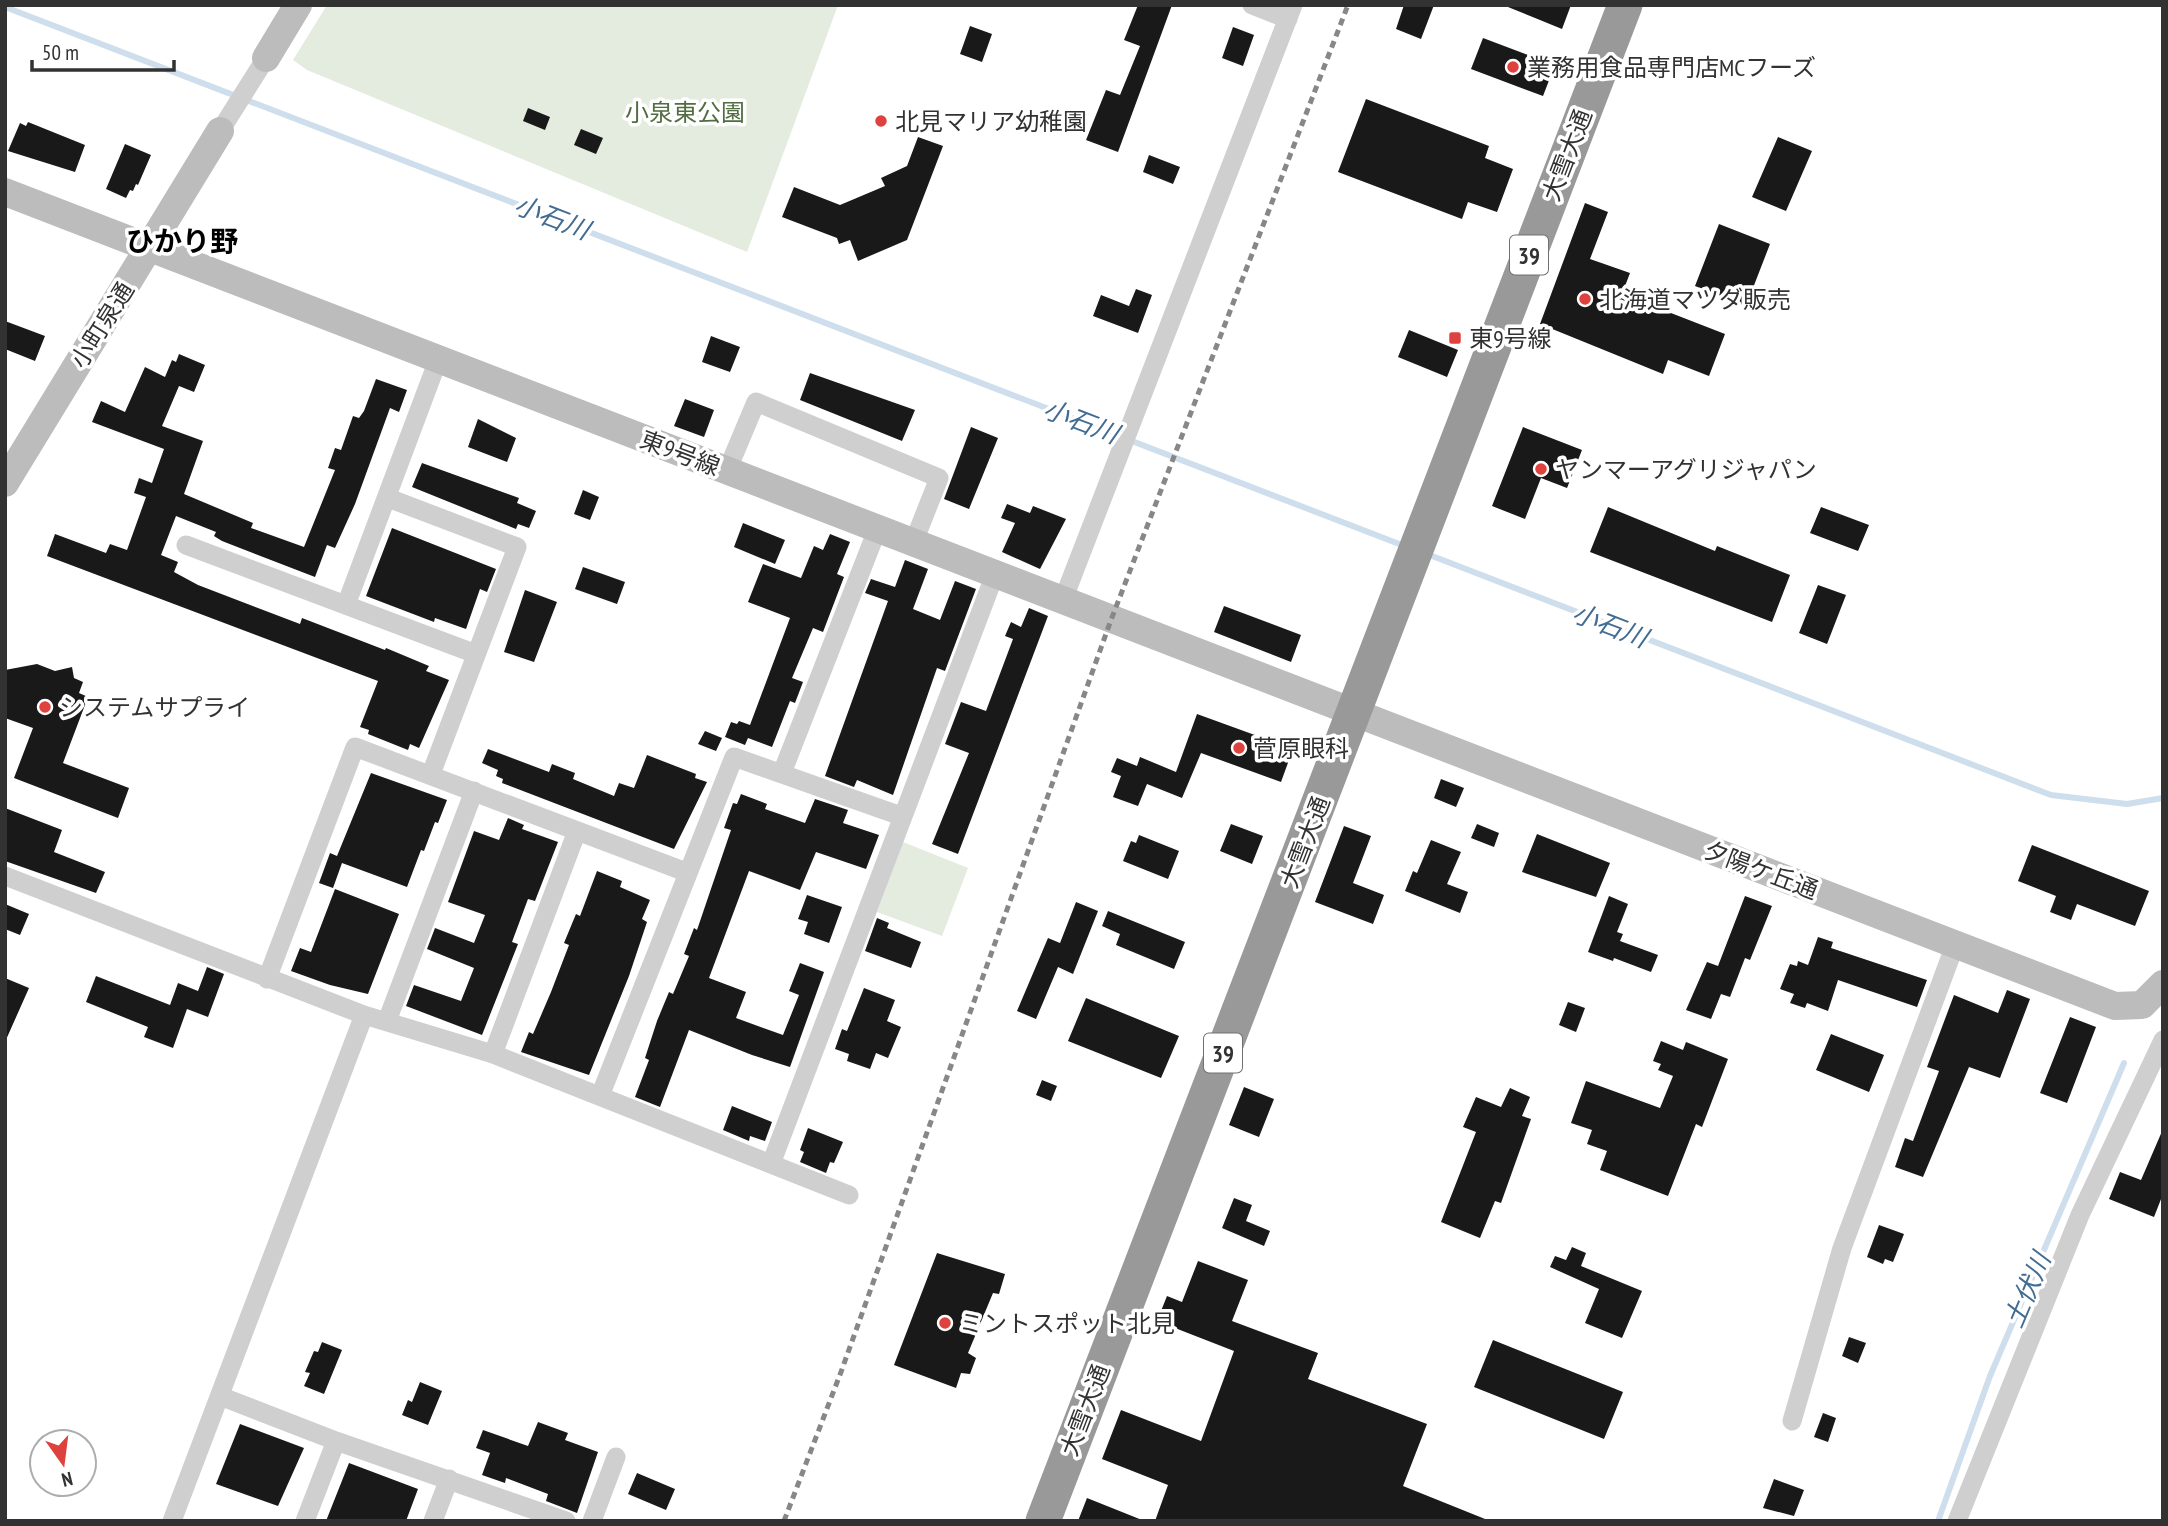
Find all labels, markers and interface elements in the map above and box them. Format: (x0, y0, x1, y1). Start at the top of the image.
scale bar (32, 28, 173, 72)
text: 50 m (42, 39, 79, 66)
place label: 業務用食品専門店MCフーズ (1527, 52, 1816, 83)
marker: 業務用食品専門店MCフーズ (1505, 59, 1521, 75)
park label: 小泉東公園 (625, 97, 745, 128)
street label: 大雪大通 (1535, 105, 1599, 205)
place label: 北見マリア幼稚園 (895, 106, 1087, 137)
marker: 北見マリア幼稚園 (873, 113, 889, 129)
water label: 小石川 (510, 188, 597, 247)
district label: ひかり野 (126, 222, 238, 259)
road number: 39 (1510, 236, 1548, 274)
street label: 小町泉通 (63, 276, 141, 374)
place label: 北海道マツダ販売 (1599, 284, 1791, 315)
marker: 北海道マツダ販売 (1577, 291, 1593, 307)
place label: 東9号線 (1469, 323, 1552, 354)
marker: 東9号線 (1447, 330, 1463, 346)
water label: 小石川 (1039, 392, 1126, 451)
street label: 東9号線 (636, 424, 724, 482)
place label: ヤンマーアグリジャパン (1555, 454, 1817, 485)
marker: ヤンマーアグリジャパン (1533, 461, 1549, 477)
water label: 小石川 (1568, 596, 1655, 655)
place label: システムサプライ (59, 692, 250, 723)
marker: システムサプライ (37, 699, 53, 715)
place label: 菅原眼科 (1253, 733, 1349, 764)
marker: 菅原眼科 (1231, 740, 1247, 756)
street label: 大雪大通 (1273, 792, 1337, 892)
street label: 夕陽ケ丘通 (1699, 834, 1823, 906)
road number: 39 (1204, 1034, 1242, 1072)
water label: 土伏川 (1997, 1245, 2059, 1332)
place label: ミントスポット北見 (959, 1308, 1175, 1339)
marker: ミントスポット北見 (937, 1315, 953, 1331)
street label: 大雪大通 (1053, 1360, 1117, 1460)
north arrow (28, 1428, 98, 1498)
text: N (59, 1467, 75, 1492)

